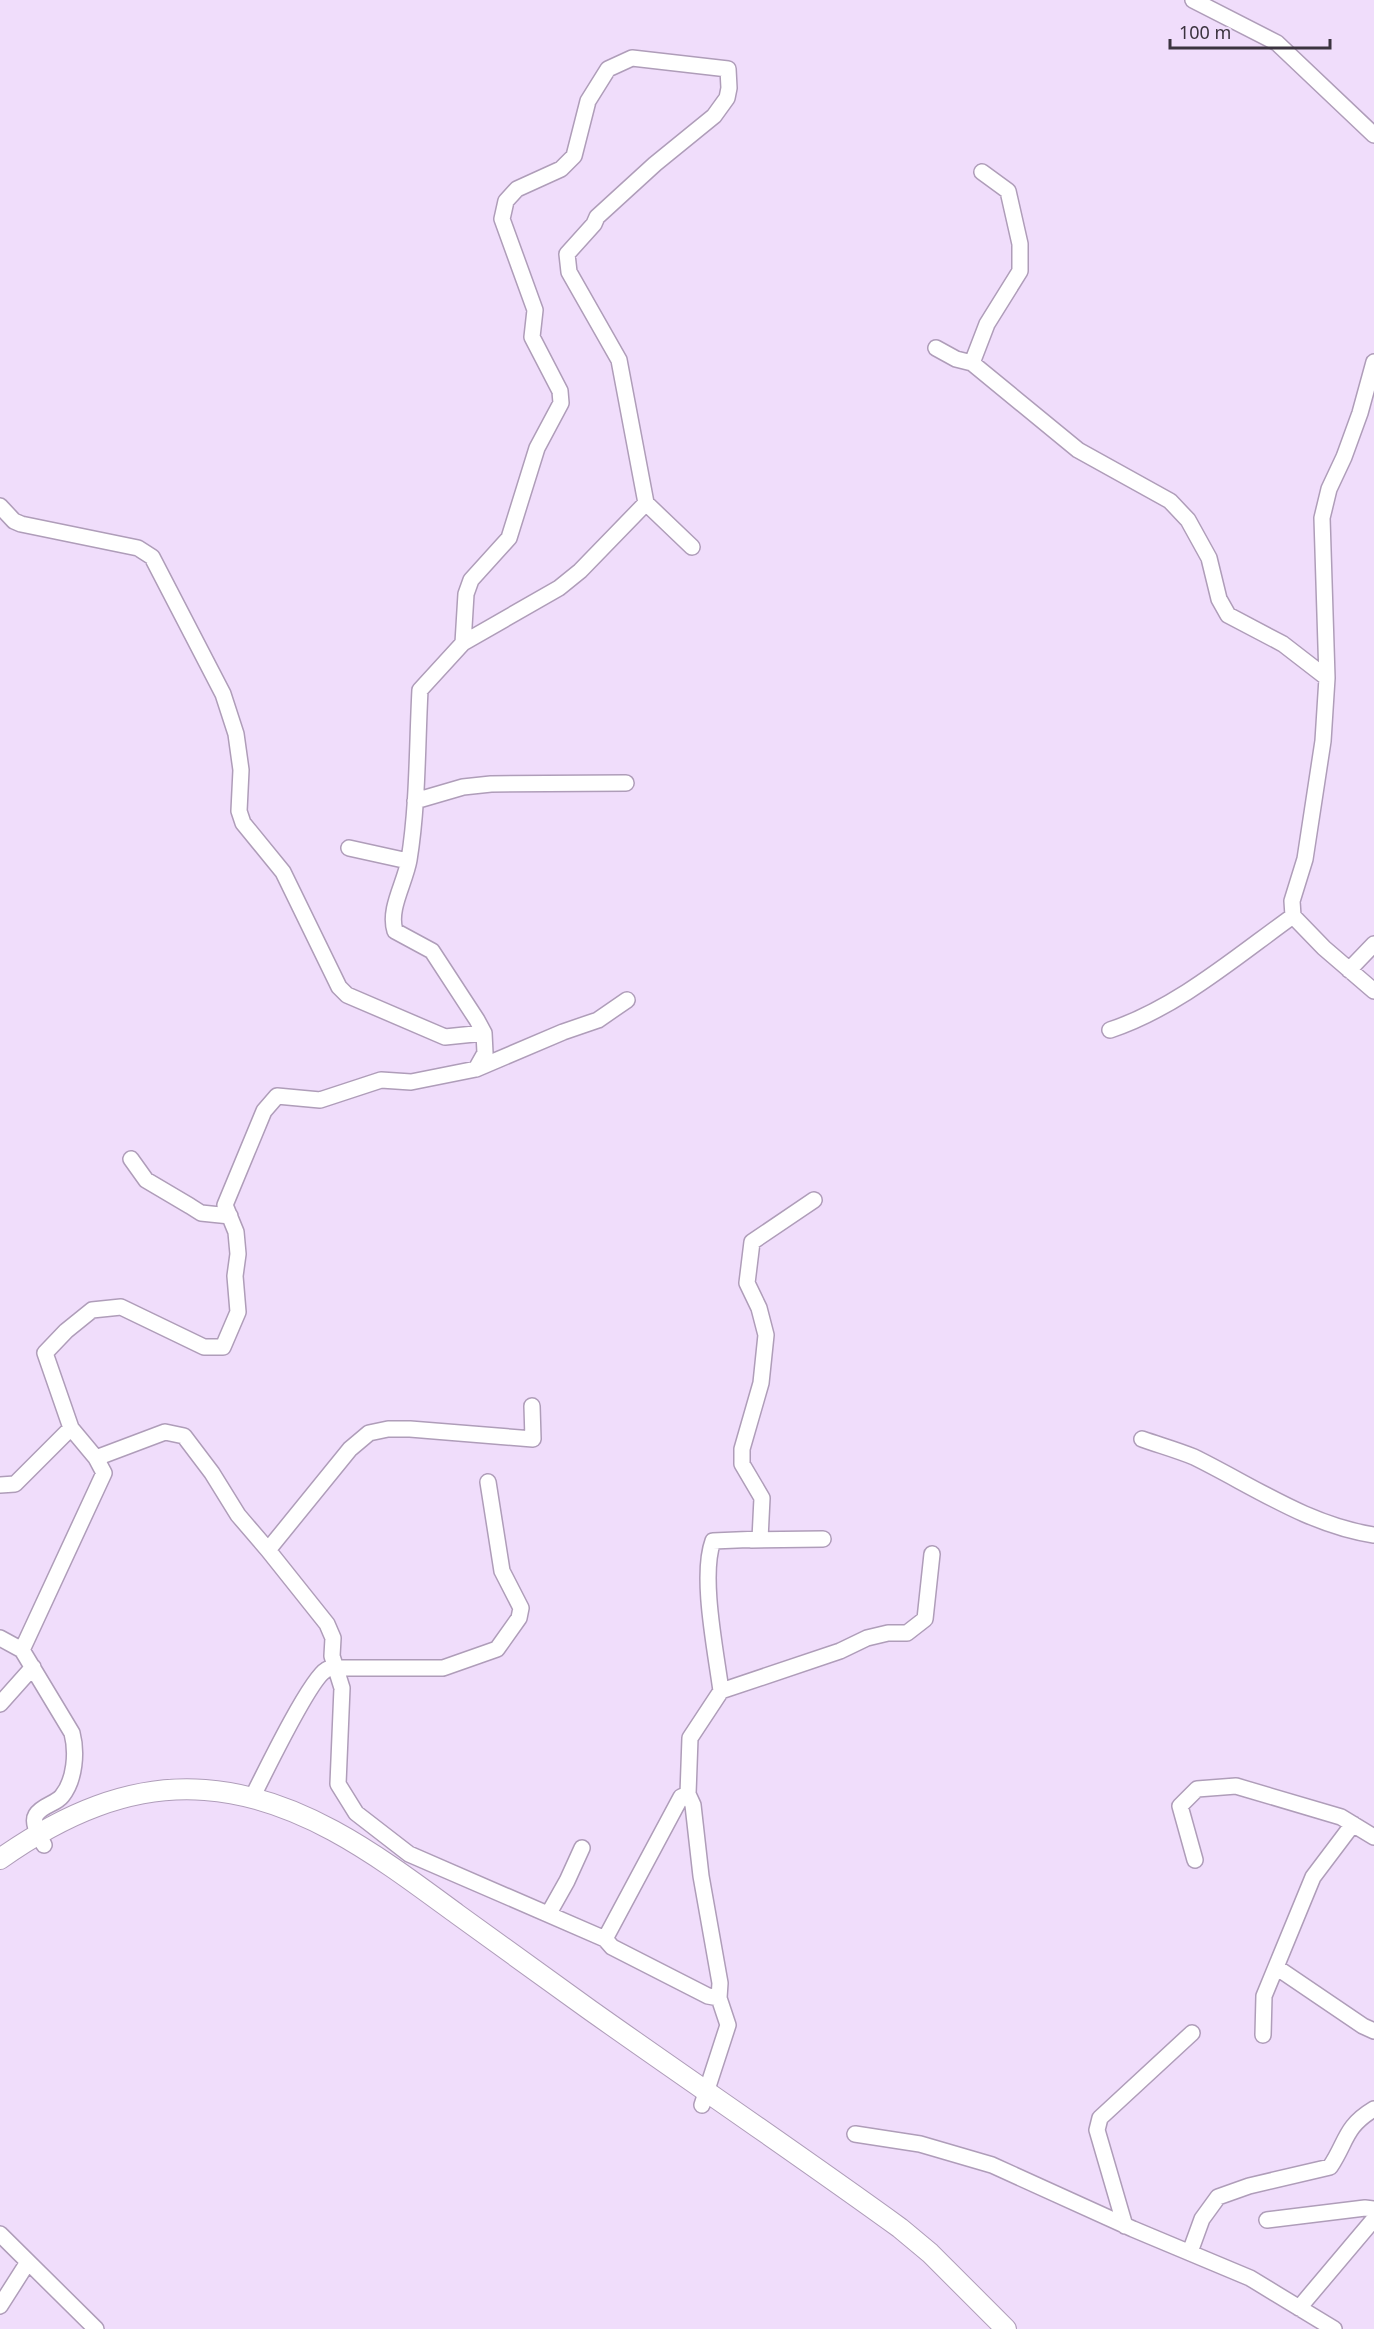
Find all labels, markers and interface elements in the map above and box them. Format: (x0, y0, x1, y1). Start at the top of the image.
scale bar (1170, 12, 1330, 50)
text: 100 m (1179, 20, 1231, 44)

